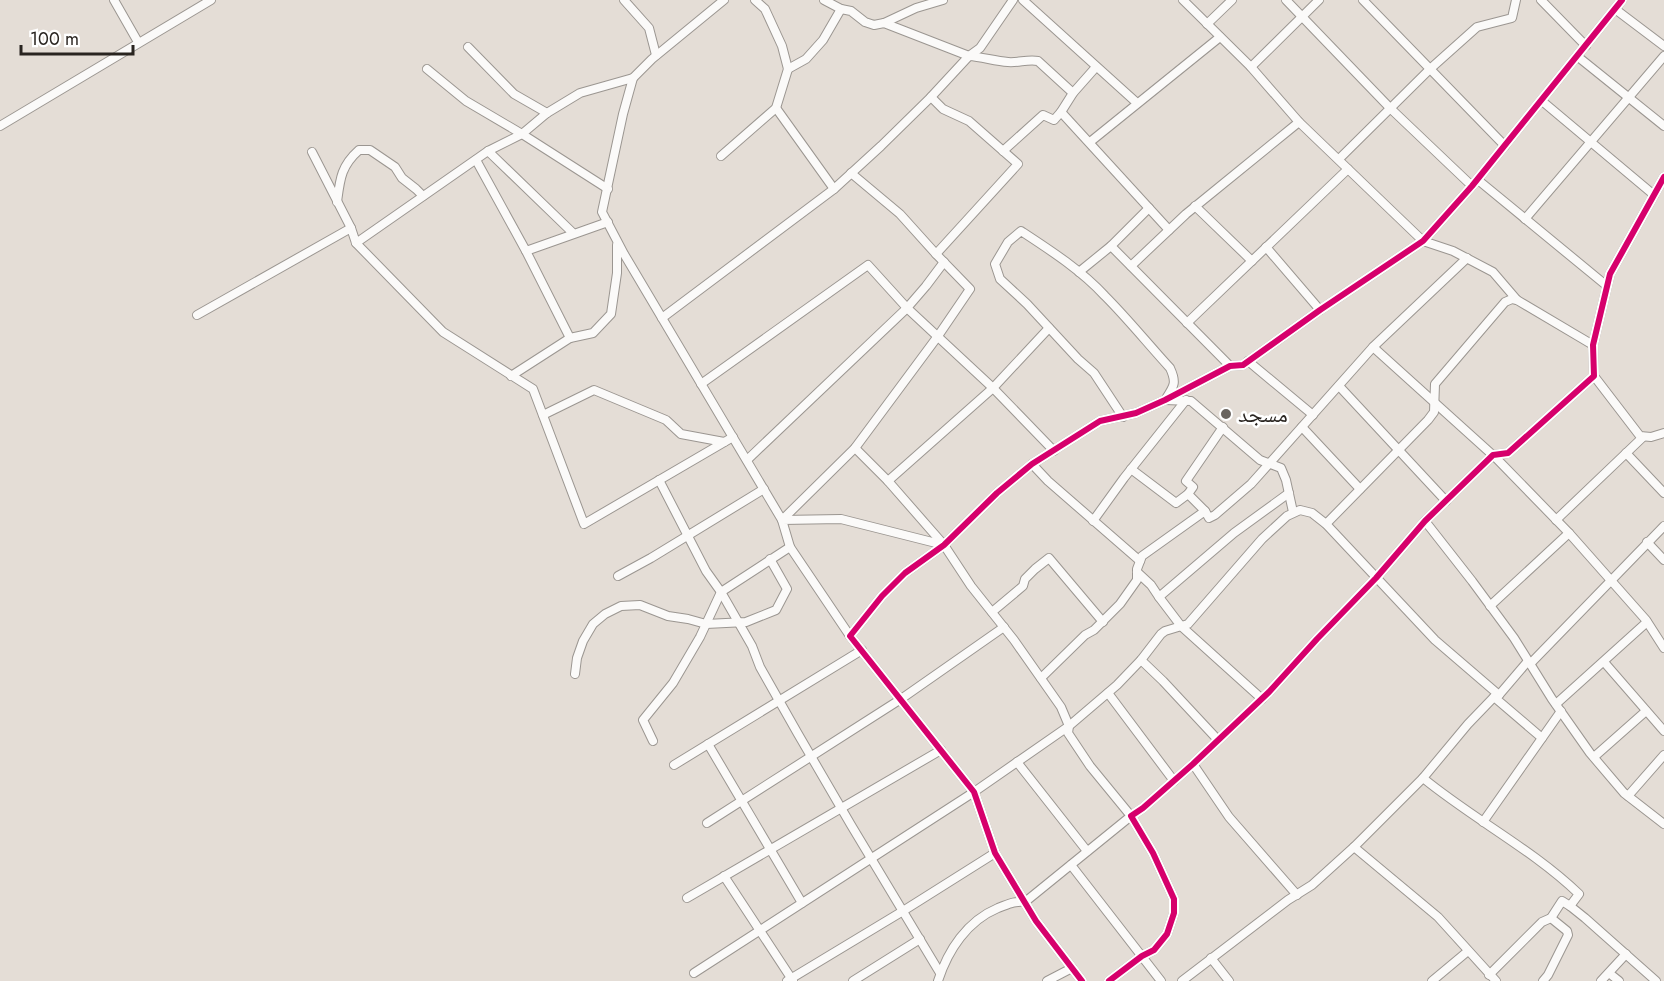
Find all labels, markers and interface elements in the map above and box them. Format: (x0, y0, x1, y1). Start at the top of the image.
scale bar (21, 18, 134, 56)
text: 100 m (30, 26, 79, 52)
place label: مسجد (1238, 398, 1288, 430)
marker: مسجد (1219, 407, 1233, 421)

